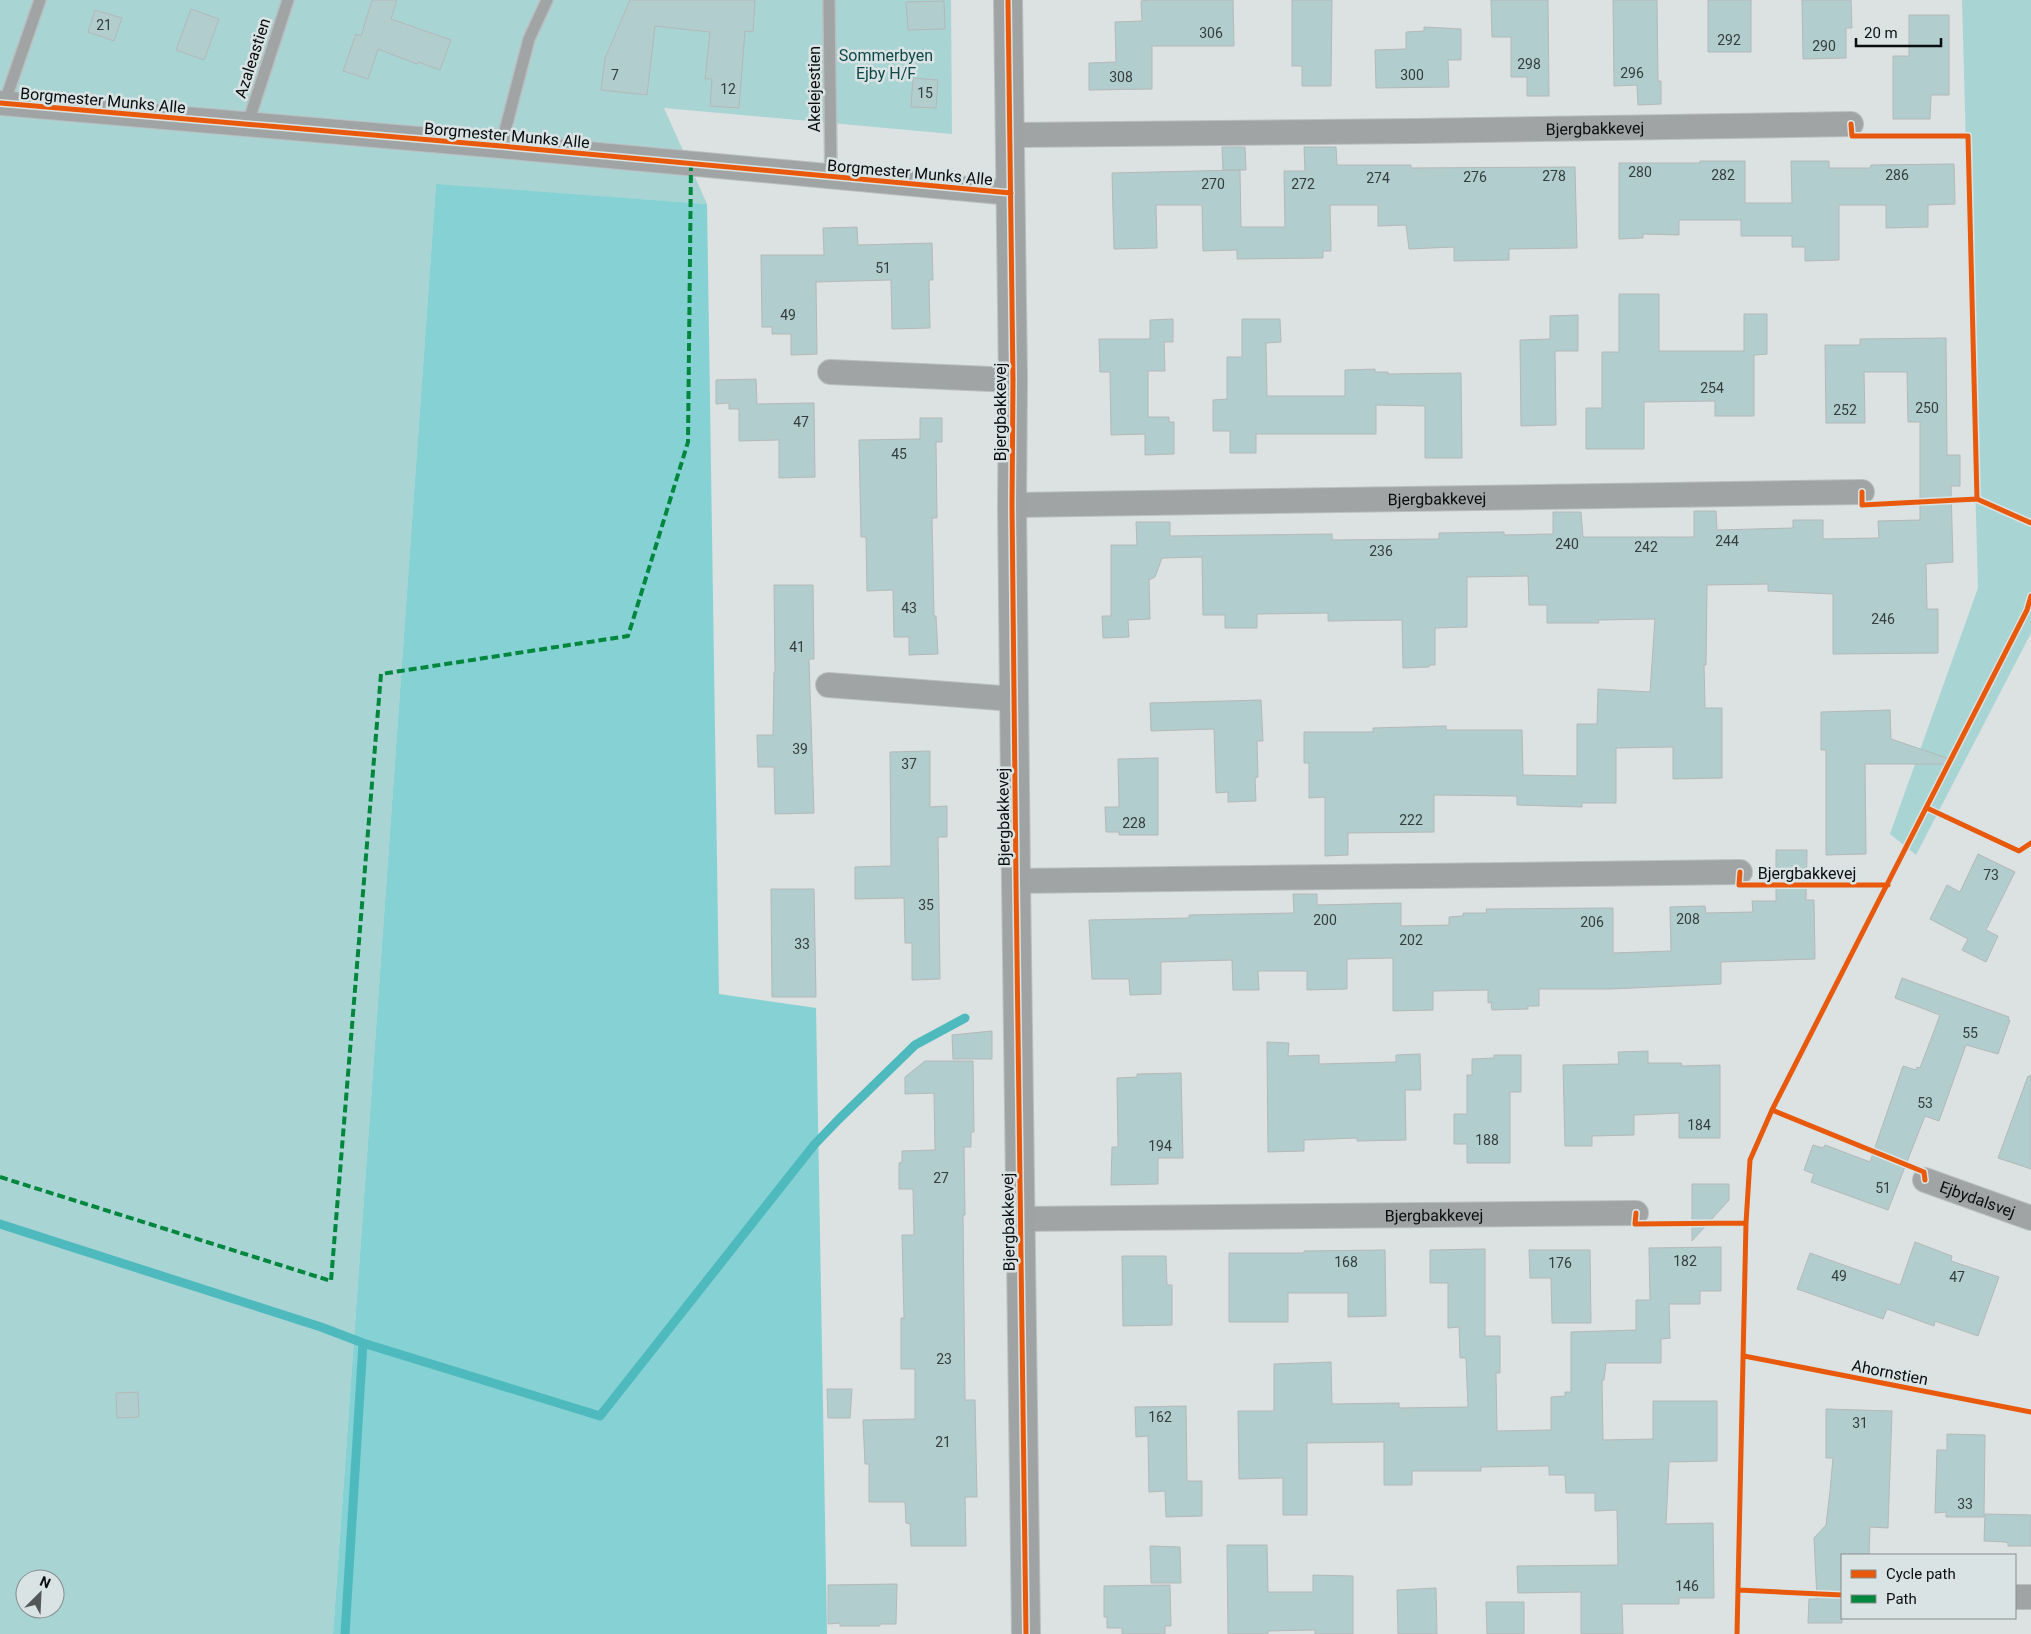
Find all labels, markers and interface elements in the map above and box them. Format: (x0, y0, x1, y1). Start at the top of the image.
scale bar (1856, 15, 1941, 47)
street label: Azaleastien (231, 16, 274, 101)
house number: 21 (96, 17, 112, 33)
text: 20 m (1864, 24, 1898, 42)
house number: 306 (1199, 25, 1223, 41)
house number: 292 (1717, 32, 1741, 48)
house number: 290 (1812, 38, 1836, 54)
street label: Akelejestien (805, 46, 824, 132)
park label: Sommerbyen Ejby H/F (839, 46, 933, 83)
house number: 298 (1517, 56, 1541, 72)
house number: 296 (1620, 65, 1644, 81)
house number: 7 (611, 67, 619, 83)
house number: 300 (1400, 67, 1424, 83)
house number: 308 (1109, 69, 1133, 85)
house number: 12 (720, 81, 736, 97)
street label: Borgmester Munks Alle (19, 84, 186, 117)
house number: 15 (917, 85, 933, 101)
street label: Bjergbakkevej (1545, 118, 1644, 139)
street label: Borgmester Munks Alle (423, 119, 590, 152)
street label: Borgmester Munks Alle (826, 156, 993, 189)
house number: 280 (1628, 164, 1652, 180)
house number: 282 (1711, 167, 1735, 183)
house number: 286 (1885, 167, 1909, 183)
house number: 278 (1542, 168, 1566, 184)
house number: 276 (1463, 169, 1487, 185)
house number: 274 (1366, 170, 1390, 186)
house number: 270 (1201, 176, 1225, 192)
house number: 272 (1291, 176, 1315, 192)
house number: 51 (875, 260, 891, 276)
house number: 49 (780, 307, 796, 323)
street label: Bjergbakkevej (991, 363, 1010, 461)
house number: 254 (1700, 380, 1724, 396)
house number: 250 (1915, 400, 1939, 416)
house number: 252 (1833, 402, 1857, 418)
house number: 47 (793, 414, 809, 430)
house number: 45 (891, 446, 907, 462)
street label: Bjergbakkevej (1387, 489, 1486, 509)
house number: 244 (1715, 533, 1739, 549)
house number: 240 (1555, 536, 1579, 552)
house number: 242 (1634, 539, 1658, 555)
house number: 236 (1369, 543, 1393, 559)
house number: 43 (901, 600, 917, 616)
house number: 246 (1871, 611, 1895, 627)
house number: 41 (789, 639, 805, 655)
house number: 39 (792, 741, 808, 757)
house number: 37 (901, 756, 917, 772)
street label: Bjergbakkevej (993, 768, 1014, 866)
house number: 222 (1399, 812, 1423, 828)
house number: 228 (1122, 815, 1146, 831)
street label: Bjergbakkevej (1758, 864, 1856, 883)
house number: 73 (1983, 867, 1999, 883)
house number: 35 (918, 897, 934, 913)
house number: 208 (1676, 911, 1700, 927)
house number: 200 (1313, 912, 1337, 928)
house number: 206 (1580, 914, 1604, 930)
house number: 202 (1399, 932, 1423, 948)
house number: 33 (794, 936, 810, 952)
house number: 55 (1962, 1025, 1978, 1041)
house number: 53 (1917, 1095, 1933, 1111)
house number: 184 (1687, 1117, 1711, 1133)
house number: 188 (1475, 1132, 1499, 1148)
house number: 194 (1148, 1138, 1172, 1154)
house number: 27 (933, 1170, 949, 1186)
street label: Bjergbakkevej (998, 1173, 1019, 1271)
street label: Ejbydalsvej (1937, 1177, 2018, 1222)
house number: 51 (1875, 1180, 1891, 1196)
street label: Bjergbakkevej (1385, 1205, 1483, 1225)
house number: 182 (1673, 1253, 1697, 1269)
house number: 168 (1334, 1254, 1358, 1270)
house number: 176 (1548, 1255, 1572, 1271)
house number: 49 (1831, 1268, 1847, 1284)
house number: 47 (1949, 1269, 1965, 1285)
house number: 23 (936, 1351, 952, 1367)
street label: Ahornstien (1850, 1356, 1930, 1389)
house number: 162 (1148, 1409, 1172, 1425)
house number: 31 (1852, 1415, 1868, 1431)
house number: 21 (935, 1434, 951, 1450)
house number: 33 (1957, 1496, 1973, 1512)
legend (1841, 1554, 2016, 1619)
text: Cycle path (1886, 1565, 1956, 1583)
north arrow (15, 1569, 65, 1619)
text: N (38, 1573, 53, 1591)
house number: 146 (1675, 1578, 1699, 1594)
text: Path (1886, 1590, 1917, 1608)

